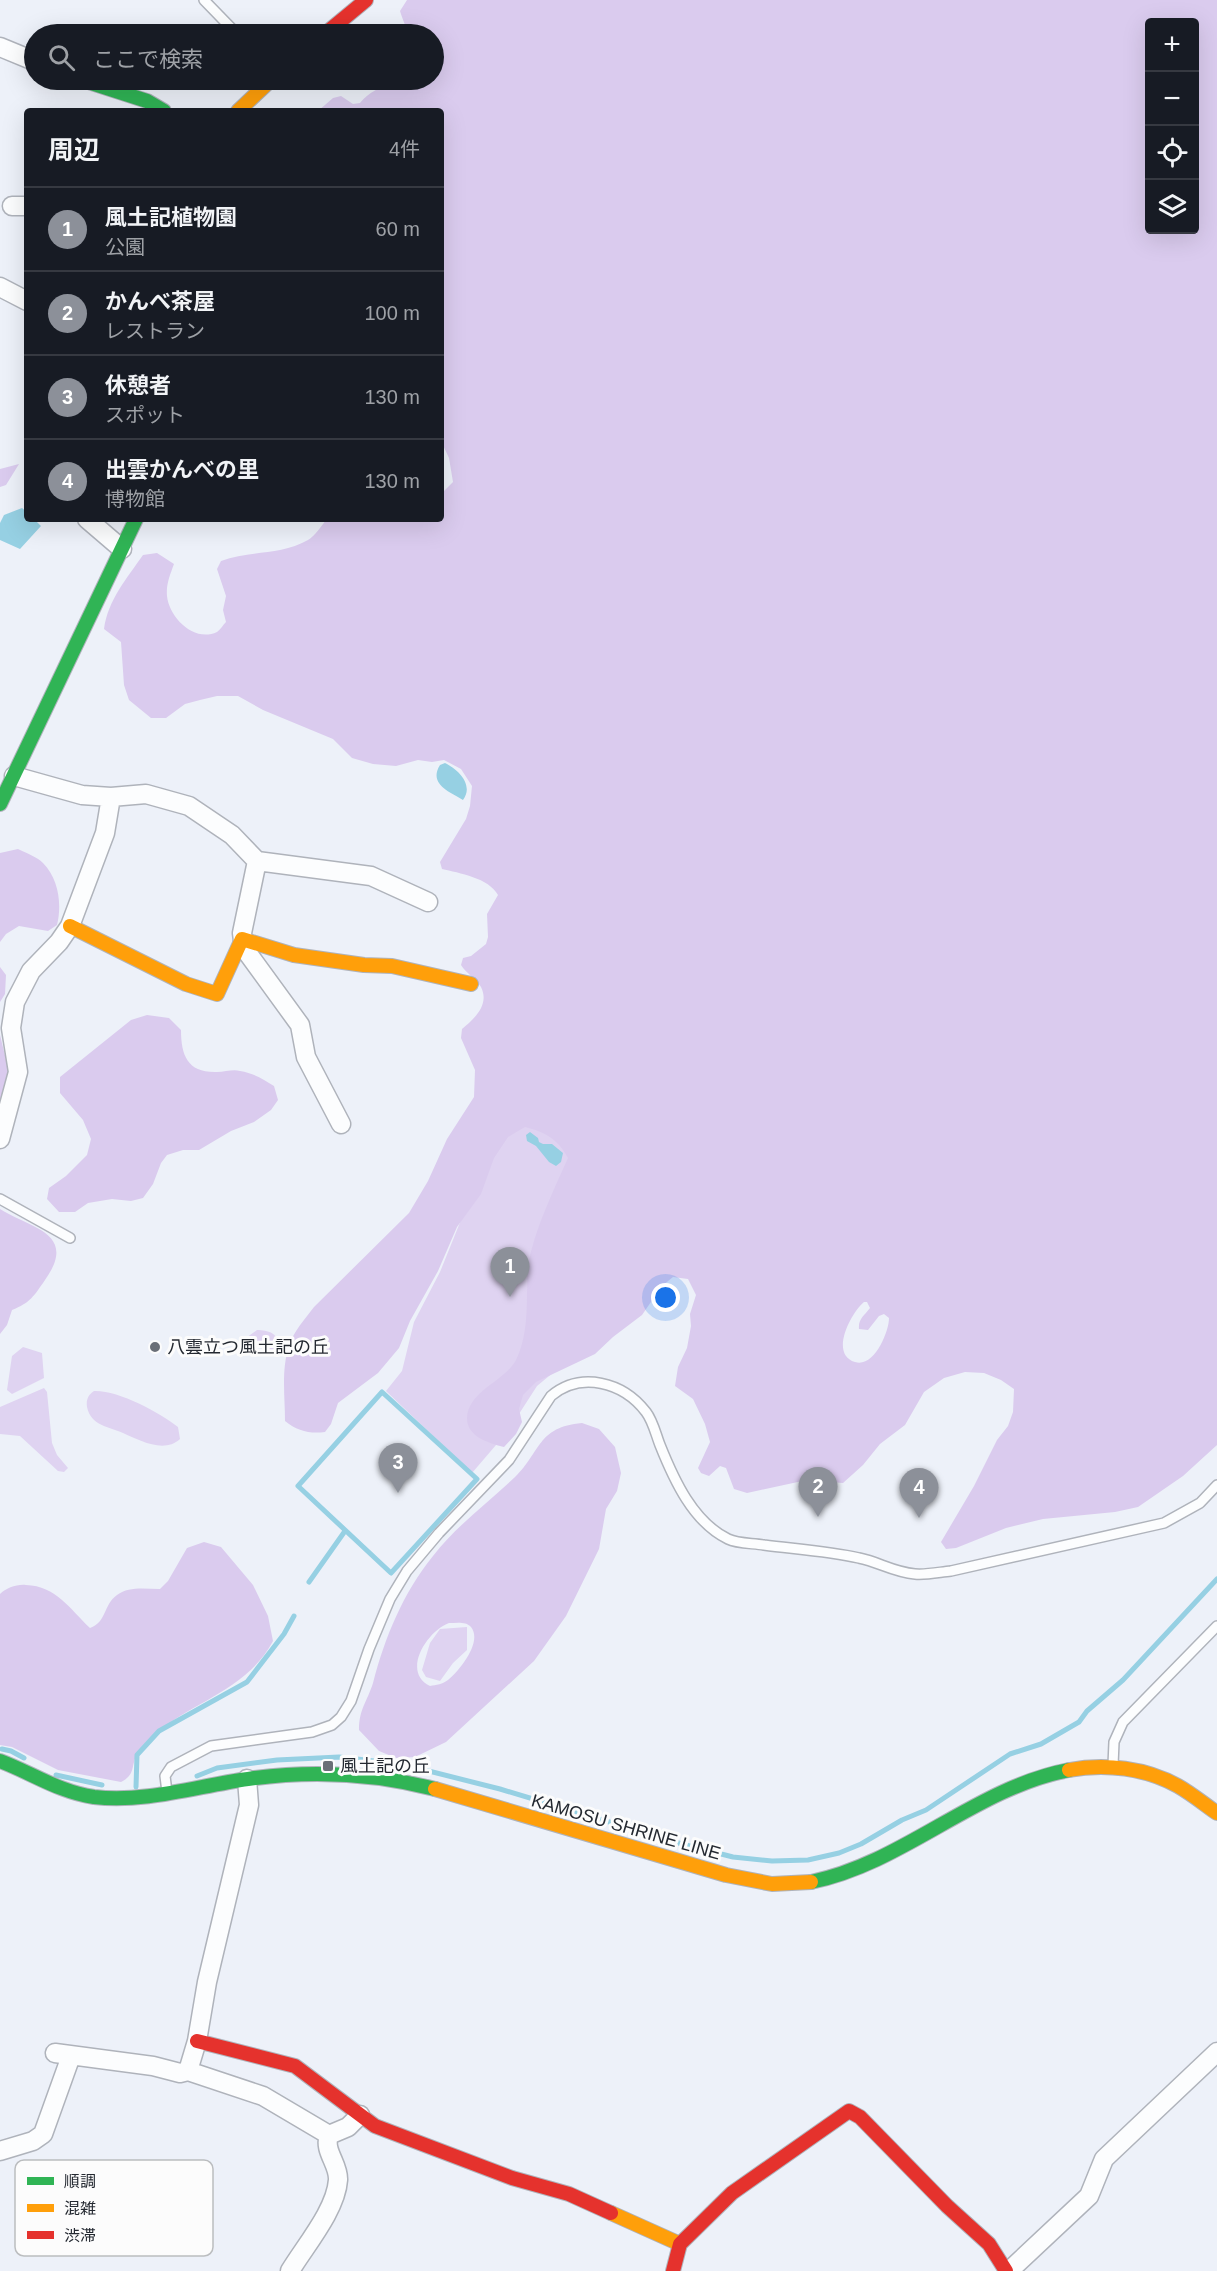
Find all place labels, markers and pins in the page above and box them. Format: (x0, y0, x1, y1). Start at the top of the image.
pin: 1 (490, 1248, 530, 1297)
place label: 八雲立つ風土記の丘 (167, 1337, 329, 1357)
marker: 八雲立つ風土記の丘 (148, 1340, 162, 1354)
pin: 3 (378, 1444, 418, 1493)
pin: 2 (798, 1468, 838, 1517)
pin: 4 (900, 1468, 938, 1518)
place label: 風土記の丘 (340, 1756, 430, 1776)
marker: 風土記の丘 (321, 1759, 335, 1773)

